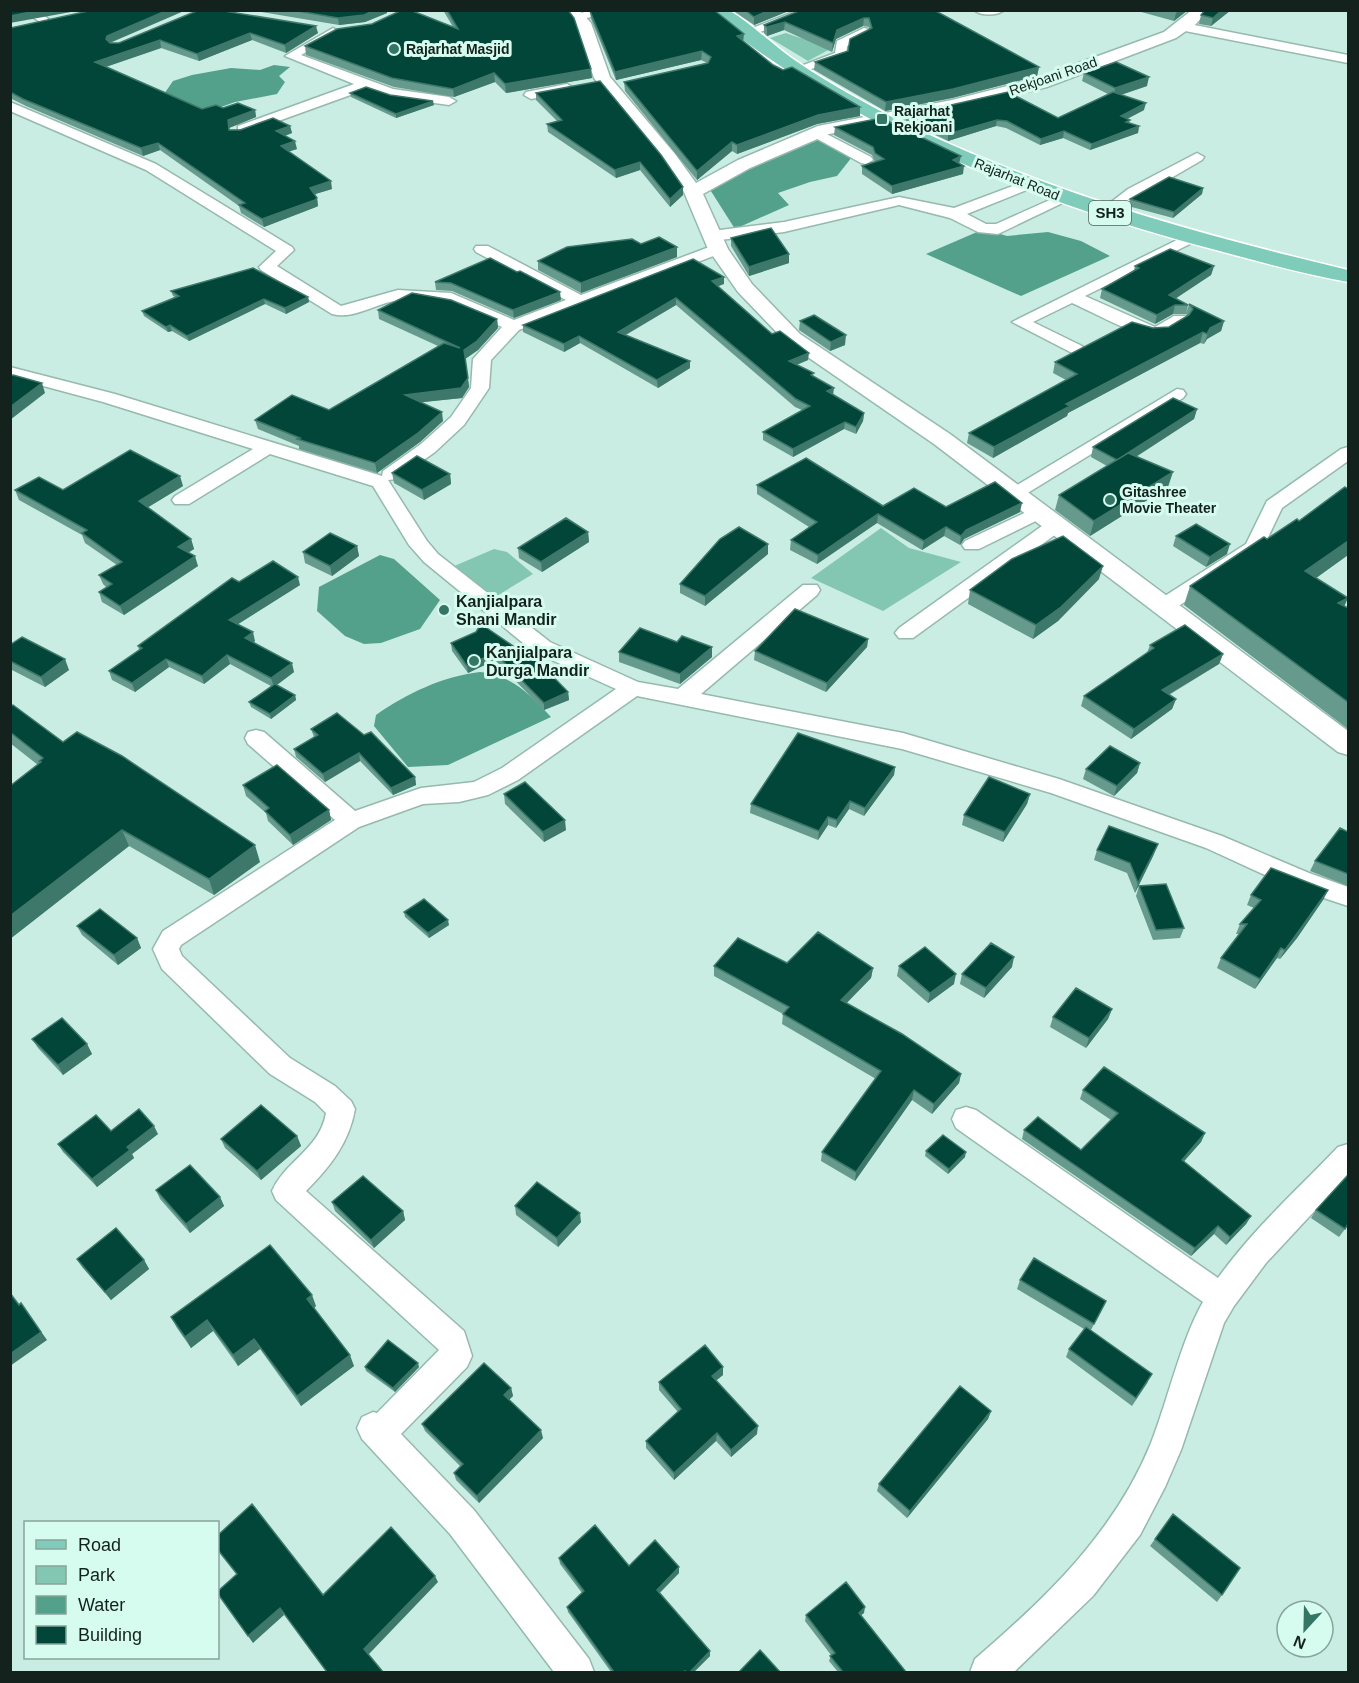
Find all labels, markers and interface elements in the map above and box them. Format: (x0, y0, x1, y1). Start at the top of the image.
place label: Rajarhat Masjid (406, 41, 509, 57)
marker: Rajarhat Masjid (387, 42, 401, 56)
street label: Rekjoani Road (1007, 53, 1099, 99)
place label: Rajarhat Rekjoani (894, 103, 952, 135)
marker: Rajarhat Rekjoani (875, 112, 889, 126)
street label: Rajarhat Road (972, 155, 1062, 203)
road number: SH3 (1089, 201, 1131, 225)
place label: Gitashree Movie Theater (1122, 484, 1217, 516)
marker: Gitashree Movie Theater (1103, 493, 1117, 507)
place label: Kanjialpara Shani Mandir (456, 593, 556, 628)
marker: Kanjialpara Shani Mandir (437, 603, 451, 617)
place label: Kanjialpara Durga Mandir (486, 644, 589, 679)
marker: Kanjialpara Durga Mandir (467, 654, 481, 668)
legend (24, 1521, 219, 1659)
text: Road (78, 1535, 121, 1555)
text: Park (78, 1565, 116, 1585)
text: Water (78, 1595, 125, 1615)
north arrow (1275, 1599, 1335, 1659)
text: Building (78, 1625, 142, 1645)
text: N (1291, 1632, 1308, 1652)

